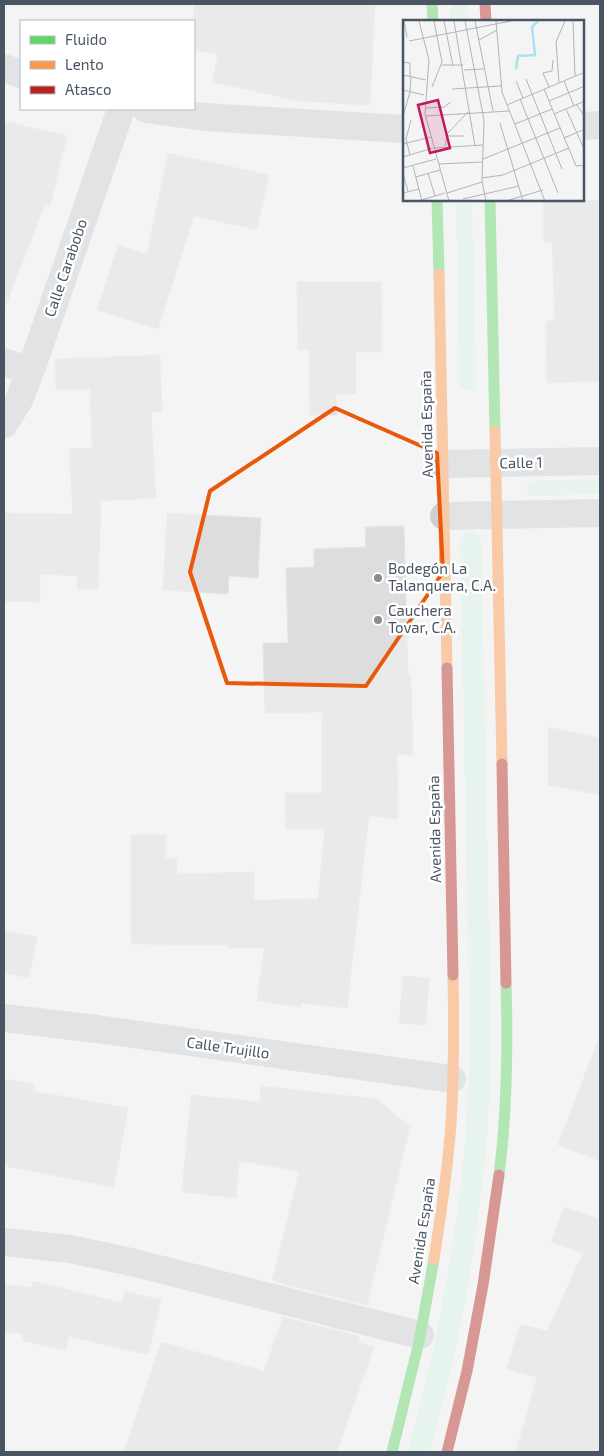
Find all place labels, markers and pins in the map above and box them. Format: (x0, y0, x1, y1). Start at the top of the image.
place label: Bodegón La Talanquera, C.A. (388, 559, 496, 594)
marker: Bodegón La Talanquera, C.A. (372, 572, 384, 584)
place label: Cauchera Tovar, C.A. (388, 601, 456, 636)
marker: Cauchera Tovar, C.A. (372, 614, 384, 626)

